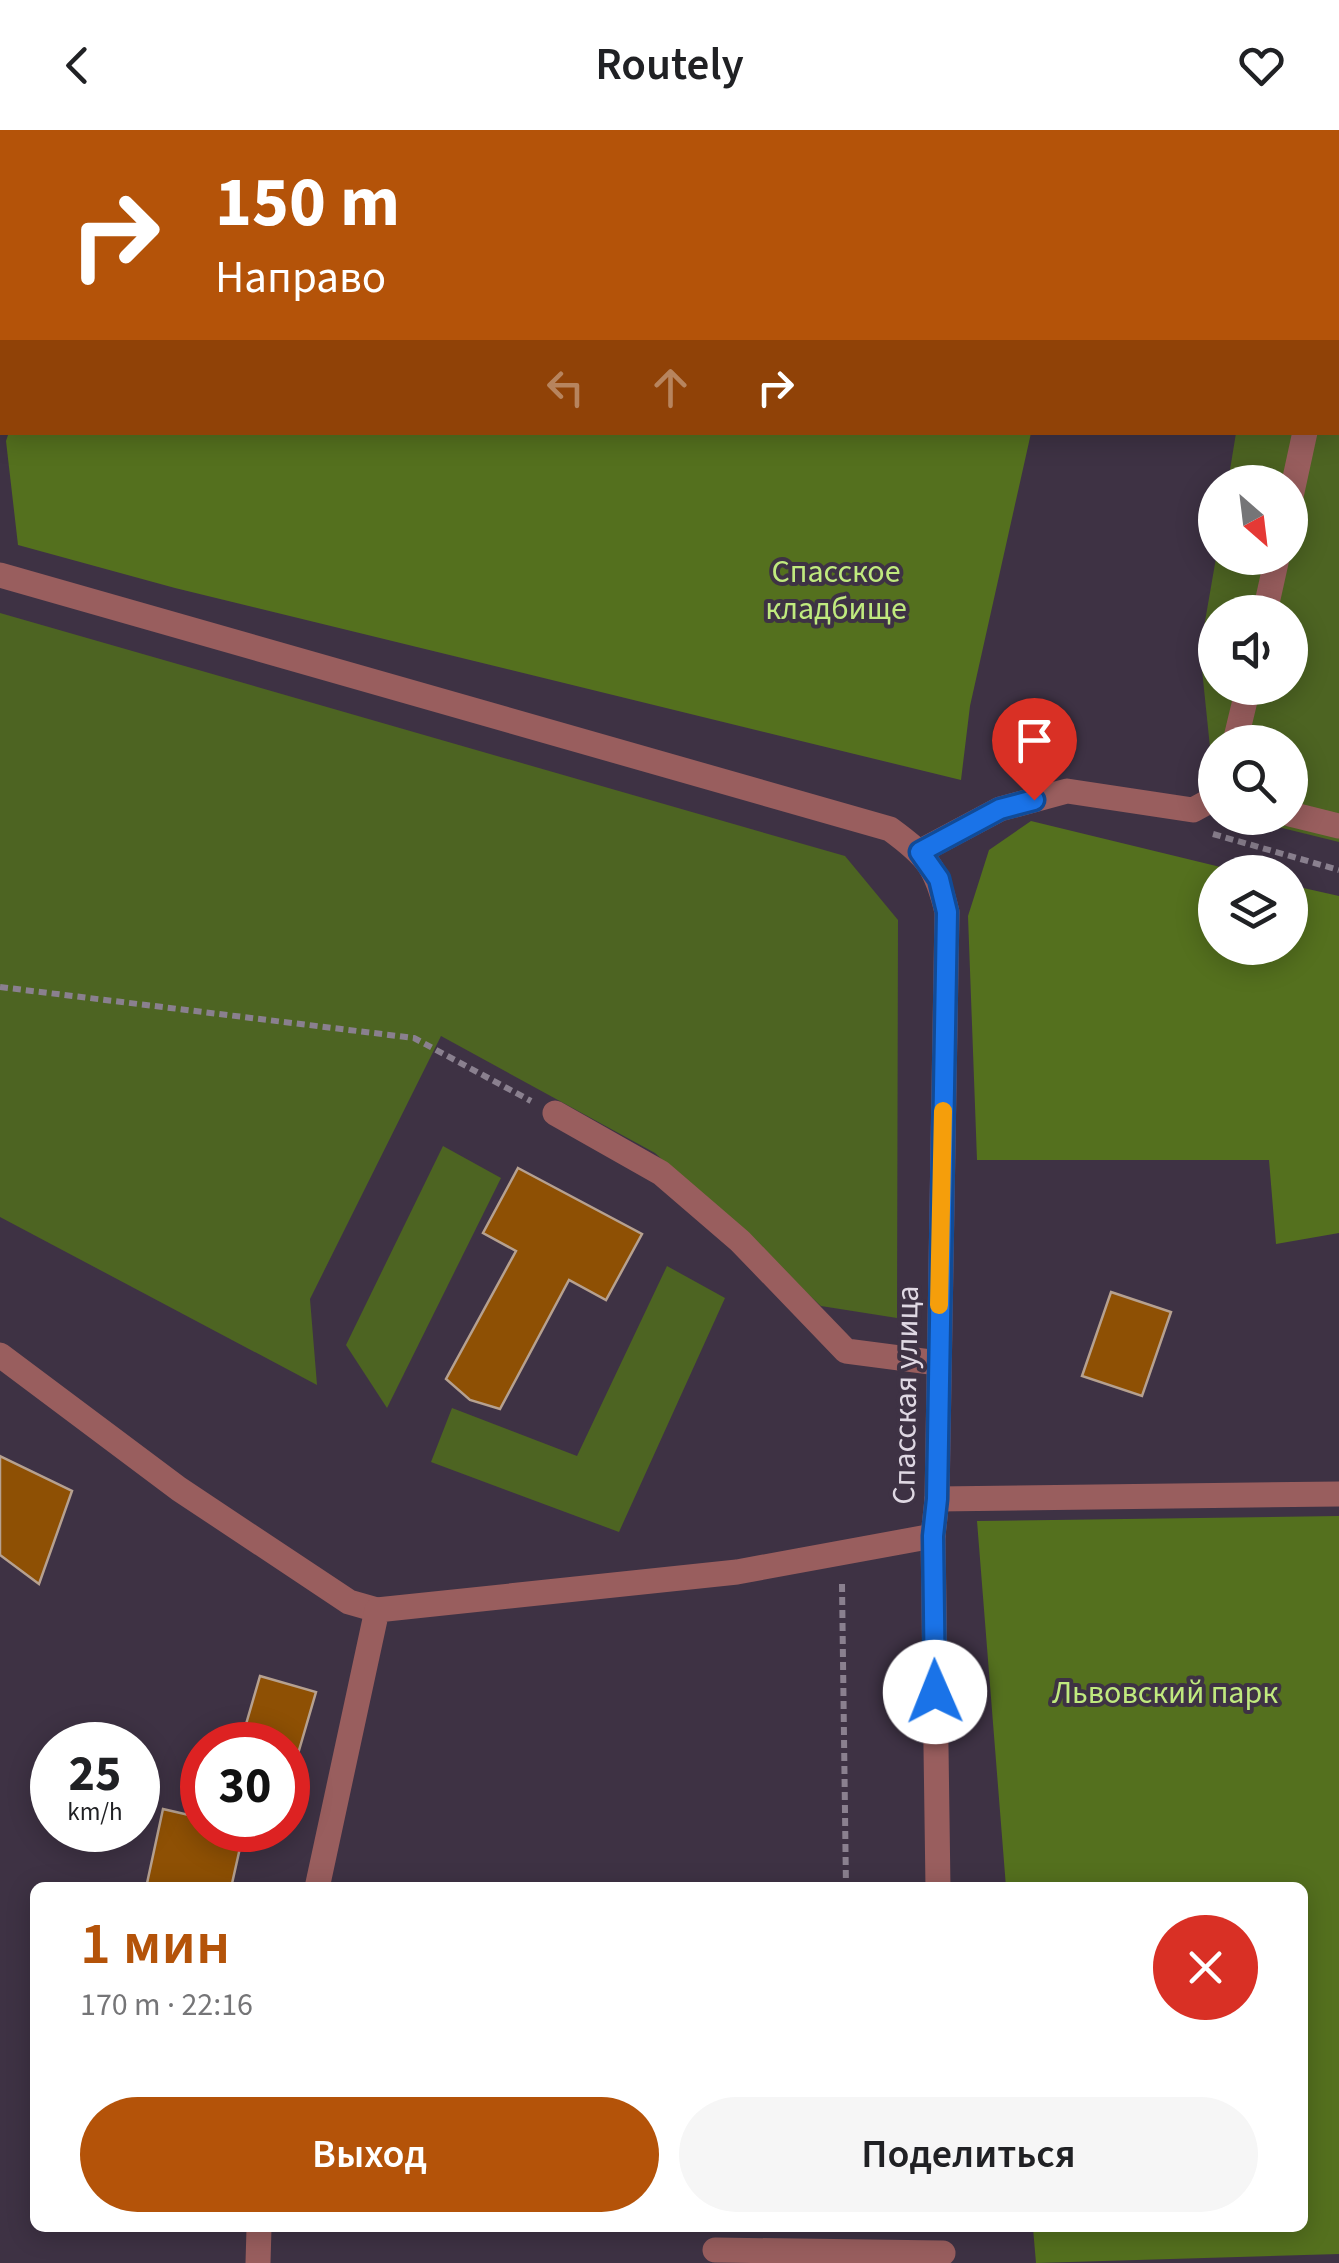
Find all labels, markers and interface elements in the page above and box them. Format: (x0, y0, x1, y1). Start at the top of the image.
text: Routely (595, 33, 744, 97)
icon: back (50, 38, 105, 93)
icon: heart (1234, 38, 1289, 93)
text: 150 m (215, 153, 400, 253)
icon: right (50, 170, 180, 300)
text: Направо (215, 246, 386, 310)
icon: left (538, 360, 593, 415)
icon: ahead (643, 360, 698, 415)
icon: right (748, 360, 803, 415)
north arrow (1198, 465, 1308, 575)
map controls (1198, 465, 1308, 965)
park label: Спасское кладбище (765, 549, 907, 632)
button: sound (1198, 595, 1308, 705)
pin (992, 698, 1077, 801)
icon: arrive (1007, 713, 1062, 768)
button: search (1198, 725, 1308, 835)
button: layers (1198, 855, 1308, 965)
street label: Спасская улица (881, 1285, 931, 1505)
position arrow (883, 1640, 987, 1744)
park label: Львовский парк (1052, 1670, 1278, 1716)
speed limit sign: 30 (180, 1722, 310, 1852)
text: 25 (69, 1739, 121, 1810)
text: km/h (67, 1794, 123, 1830)
text: 1 мин (80, 1902, 230, 1987)
button: close (1153, 1915, 1258, 2020)
text: 170 m · 22:16 (80, 1982, 253, 2028)
button: Выход (80, 2097, 659, 2212)
button: Поделиться (679, 2097, 1258, 2212)

